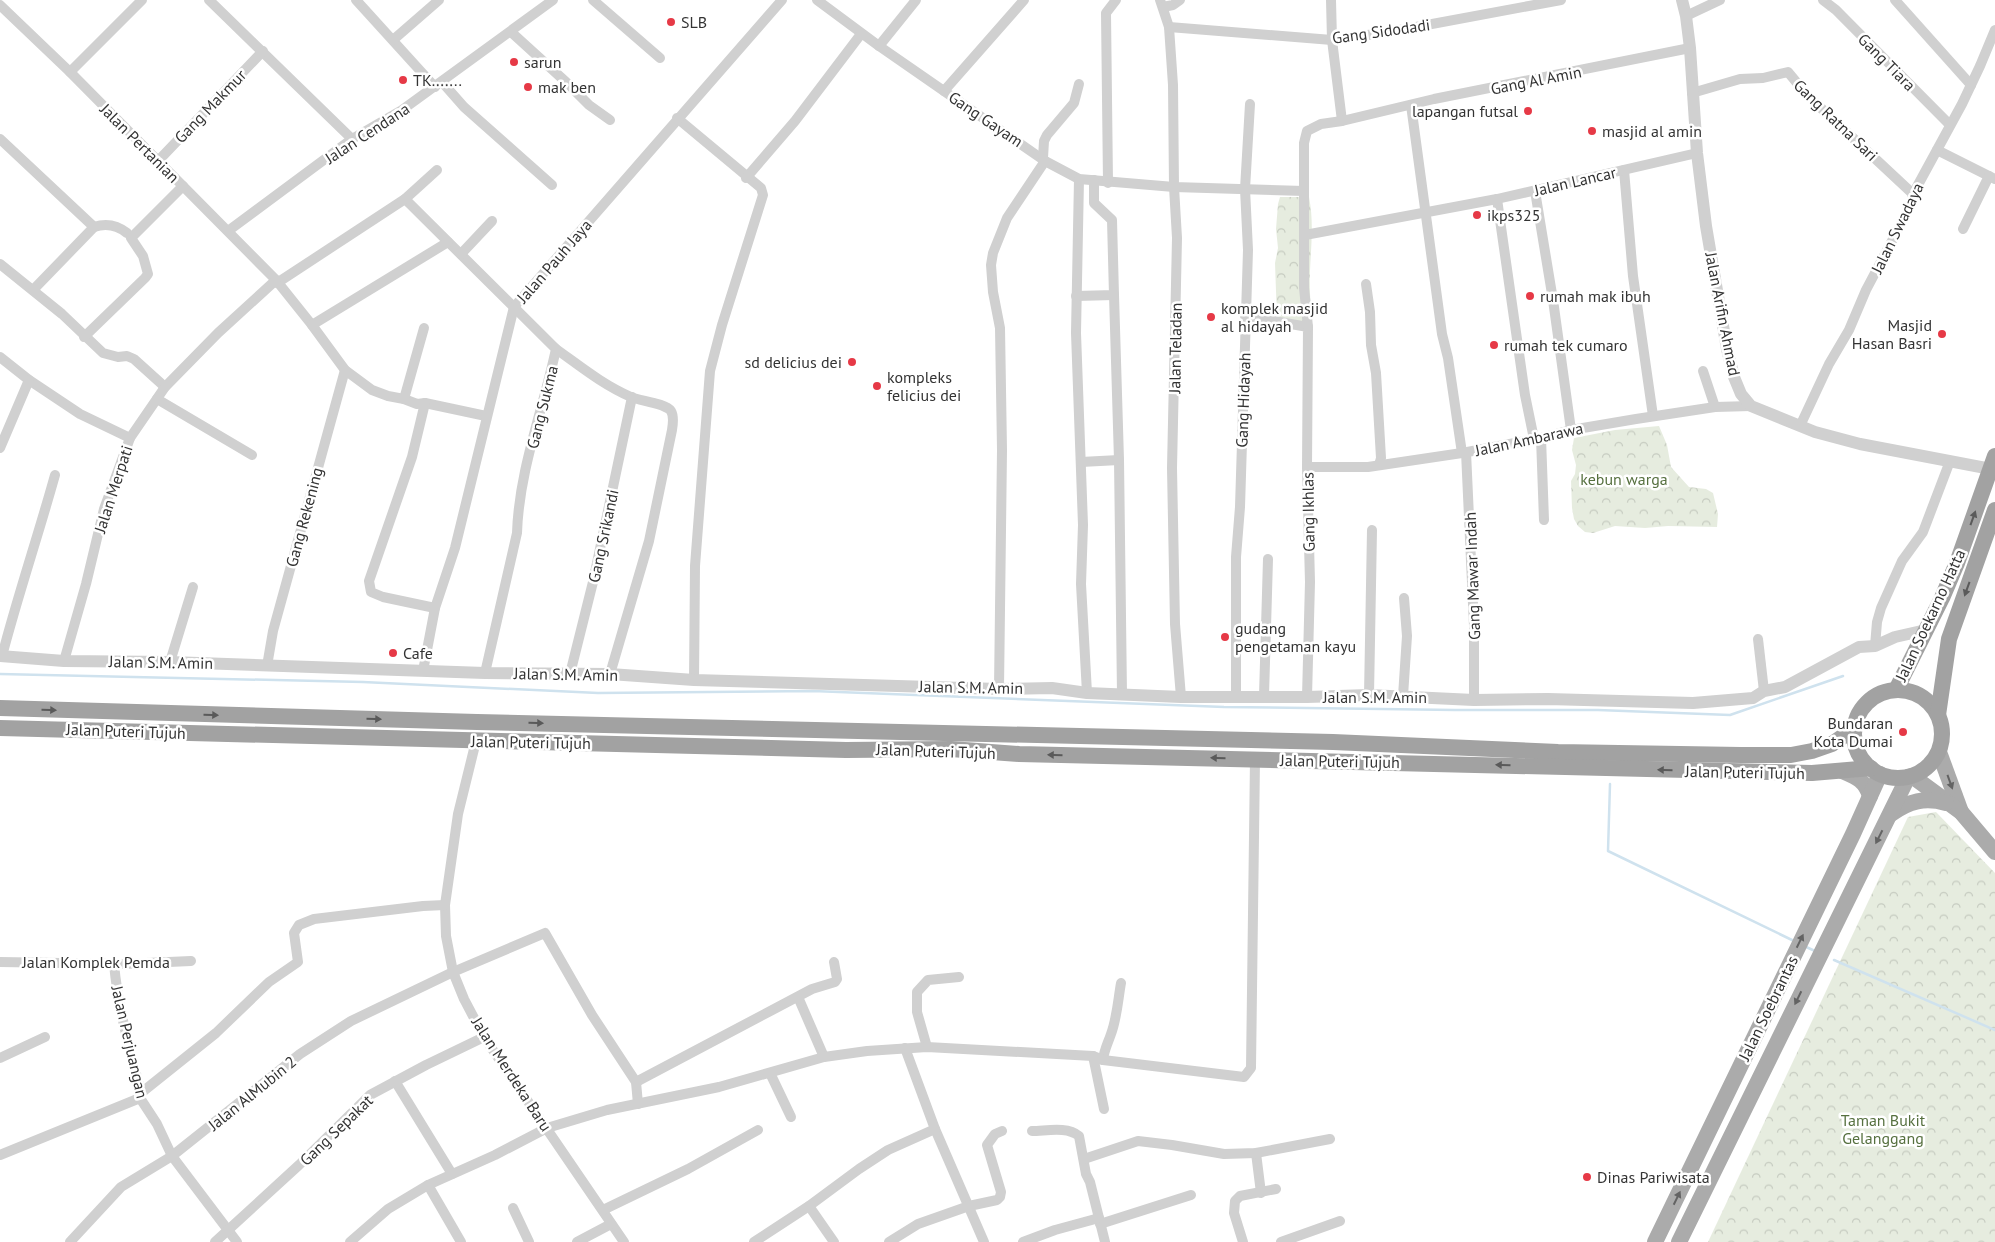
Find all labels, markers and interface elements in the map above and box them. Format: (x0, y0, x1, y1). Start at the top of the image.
place label: SLB (681, 12, 707, 32)
street label: Gang Sidodadi (1331, 14, 1431, 48)
marker: SLB (665, 16, 677, 28)
street label: Gang Tiara (1854, 29, 1920, 95)
place label: sarun (524, 52, 562, 72)
marker: sarun (508, 56, 520, 68)
street label: Gang Al Amin (1489, 61, 1583, 99)
street label: Gang Makmur (170, 65, 250, 147)
place label: TK....... (413, 70, 462, 90)
marker: TK....... (397, 74, 409, 86)
street label: Gang Ratna Sari (1790, 75, 1882, 165)
place label: mak ben (538, 77, 596, 97)
marker: mak ben (522, 81, 534, 93)
street label: Gang Gayam (945, 87, 1027, 151)
street label: Jalan Cendana (320, 98, 413, 168)
street label: Jalan Pertanian (96, 99, 184, 187)
place label: lapangan futsal (1412, 101, 1518, 121)
marker: lapangan futsal (1522, 105, 1534, 117)
place label: masjid al amin (1602, 121, 1702, 141)
marker: masjid al amin (1586, 125, 1598, 137)
street label: Jalan Lancar (1531, 162, 1618, 200)
street label: Jalan Swadaya (1866, 179, 1928, 277)
place label: ikps325 (1487, 205, 1541, 225)
marker: ikps325 (1471, 209, 1483, 221)
street label: Jalan Pauh Jaya (512, 215, 596, 308)
street label: Jalan Arifin Ahmad (1701, 249, 1745, 378)
place label: rumah mak ibuh (1540, 286, 1651, 306)
marker: rumah mak ibuh (1524, 290, 1536, 302)
place label: komplek masjid al hidayah (1221, 298, 1328, 336)
street label: Jalan Teladan (1164, 303, 1186, 394)
marker: komplek masjid al hidayah (1205, 311, 1217, 323)
place label: Masjid Hasan Basri (1852, 315, 1932, 353)
marker: Masjid Hasan Basri (1936, 328, 1948, 340)
place label: rumah tek cumaro (1504, 335, 1628, 355)
marker: rumah tek cumaro (1488, 339, 1500, 351)
place label: sd delicius dei (745, 352, 842, 372)
street label: Gang Hidayah (1231, 352, 1255, 448)
marker: sd delicius dei (846, 356, 858, 368)
street label: Gang Sukma (522, 363, 562, 451)
place label: kompleks felicius dei (887, 367, 961, 405)
marker: kompleks felicius dei (871, 380, 883, 392)
street label: Jalan Ambarawa (1472, 418, 1585, 460)
street label: Jalan Merpati (89, 443, 137, 536)
street label: Gang Rekening (281, 465, 327, 569)
park label: kebun warga (1580, 469, 1668, 489)
street label: Gang Ikhlas (1297, 472, 1319, 552)
street label: Gang Srikandi (583, 488, 623, 584)
one-way arrow (1969, 510, 1977, 525)
street label: Gang Mawar Indah (1460, 512, 1484, 640)
street label: Jalan Soekarno Hatta (1890, 546, 1969, 685)
one-way arrow (1963, 581, 1970, 596)
place label: gudang pengetaman kayu (1235, 618, 1356, 656)
marker: gudang pengetaman kayu (1219, 631, 1231, 643)
place label: Cafe (403, 643, 433, 663)
marker: Cafe (387, 647, 399, 659)
street label: Jalan S.M. Amin (108, 651, 213, 673)
street label: Jalan S.M. Amin (513, 663, 618, 685)
street label: Jalan S.M. Amin (918, 676, 1023, 698)
street label: Jalan S.M. Amin (1322, 687, 1427, 707)
one-way arrow (41, 706, 57, 714)
one-way arrow (203, 711, 219, 719)
place label: Bundaran Kota Dumai (1813, 713, 1893, 751)
one-way arrow (366, 716, 382, 724)
street label: Jalan Puteri Tujuh (65, 719, 186, 743)
one-way arrow (528, 719, 544, 727)
marker: Bundaran Kota Dumai (1897, 726, 1909, 738)
street label: Jalan Puteri Tujuh (470, 731, 591, 753)
street label: Jalan Puteri Tujuh (875, 739, 996, 763)
street label: Jalan Puteri Tujuh (1279, 750, 1400, 772)
one-way arrow (1047, 751, 1063, 759)
one-way arrow (1209, 754, 1225, 762)
one-way arrow (1494, 761, 1510, 769)
street label: Jalan Puteri Tujuh (1684, 761, 1805, 783)
one-way arrow (1657, 765, 1673, 773)
one-way arrow (1946, 775, 1954, 790)
one-way arrow (1875, 830, 1883, 844)
one-way arrow (1796, 934, 1804, 949)
street label: Jalan Komplek Pemda (21, 952, 170, 972)
street label: Jalan Soebrantas (1734, 952, 1802, 1065)
street label: Jalan Perjuangan (107, 983, 153, 1100)
one-way arrow (1794, 991, 1802, 1005)
street label: Jalan Merdeka Baru (467, 1012, 556, 1135)
street label: Jalan AlMubin 2 (203, 1051, 300, 1135)
street label: Gang Sepakat (295, 1090, 377, 1170)
park label: Taman Bukit Gelanggang (1841, 1110, 1926, 1148)
place label: Dinas Pariwisata (1597, 1167, 1710, 1187)
marker: Dinas Pariwisata (1581, 1171, 1593, 1183)
one-way arrow (1673, 1191, 1681, 1205)

